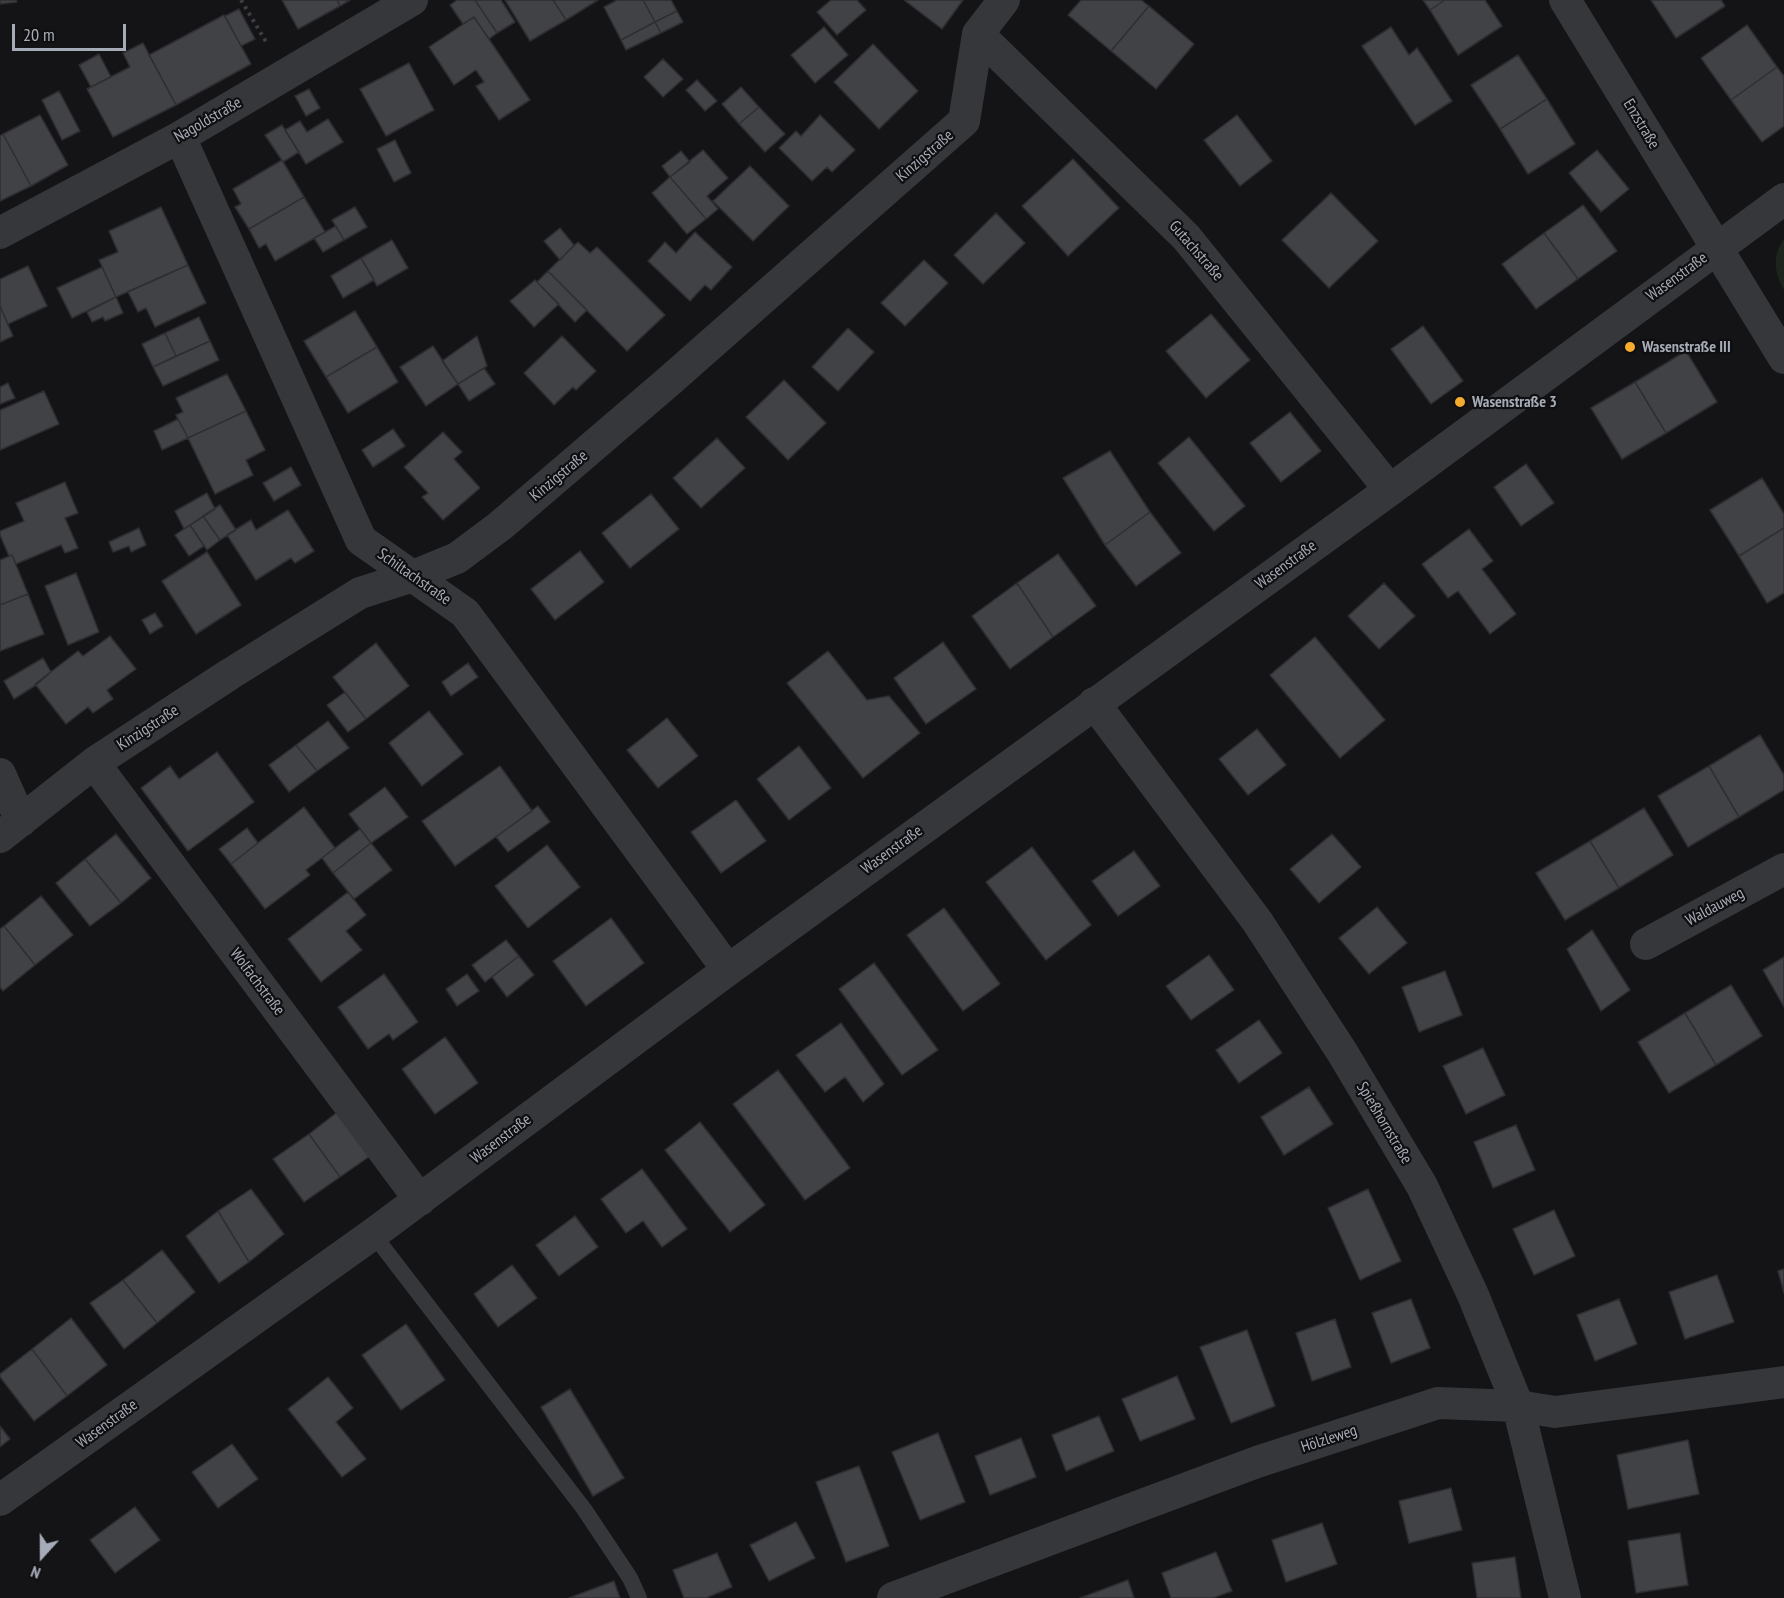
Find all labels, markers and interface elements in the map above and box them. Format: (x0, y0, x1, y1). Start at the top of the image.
scale bar (15, 12, 129, 50)
text: 20 m (23, 23, 55, 46)
street label: Nagoldstraße (171, 93, 245, 147)
street label: Enzstraße (1619, 96, 1663, 152)
street label: Kinzigstraße (892, 126, 958, 186)
street label: Gutachstraße (1165, 217, 1227, 285)
street label: Wasenstraße (1643, 248, 1711, 306)
place label: Wasenstraße III (1642, 337, 1731, 357)
marker: Wasenstraße III (1623, 340, 1637, 354)
place label: Wasenstraße 3 (1472, 392, 1557, 412)
marker: Wasenstraße 3 (1453, 395, 1467, 409)
street label: Kinzigstraße (526, 446, 592, 506)
street label: Wasenstraße (1252, 536, 1320, 594)
street label: Schiltachstraße (374, 545, 454, 609)
street label: Kinzigstraße (114, 701, 182, 755)
street label: Wasenstraße (858, 821, 926, 879)
street label: Waldauweg (1683, 884, 1747, 930)
street label: Wolfachstraße (226, 945, 288, 1019)
street label: Spießhornstraße (1352, 1079, 1416, 1167)
street label: Wasenstraße (467, 1110, 535, 1168)
street label: Wasenstraße (73, 1395, 141, 1453)
street label: Hölzleweg (1299, 1421, 1359, 1457)
north arrow (12, 1526, 72, 1586)
text: N (28, 1562, 43, 1584)

